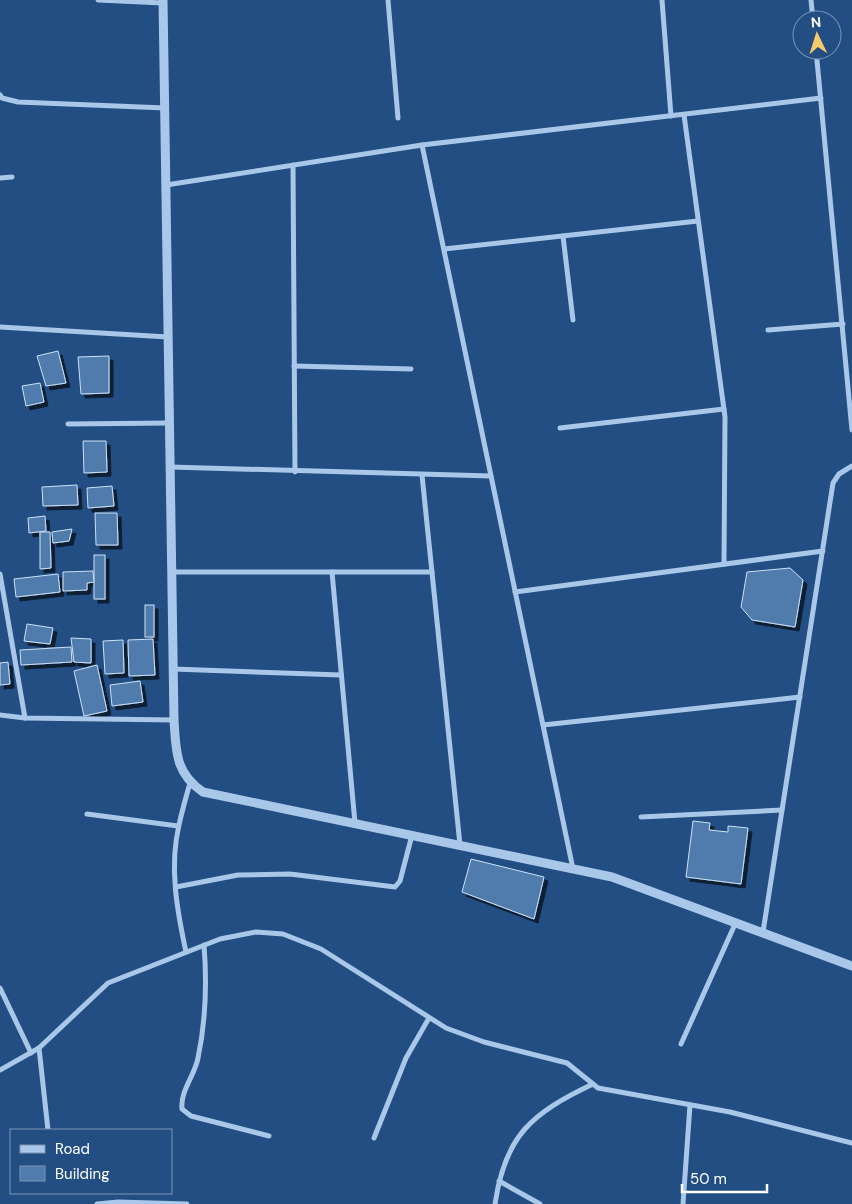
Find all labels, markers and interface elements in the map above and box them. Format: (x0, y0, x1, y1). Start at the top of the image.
north arrow (792, 10, 842, 60)
text: N (810, 13, 822, 31)
legend (10, 1129, 172, 1194)
text: Road (55, 1139, 90, 1159)
scale bar (682, 1162, 767, 1194)
text: Building (55, 1164, 110, 1184)
text: 50 m (690, 1169, 727, 1189)

